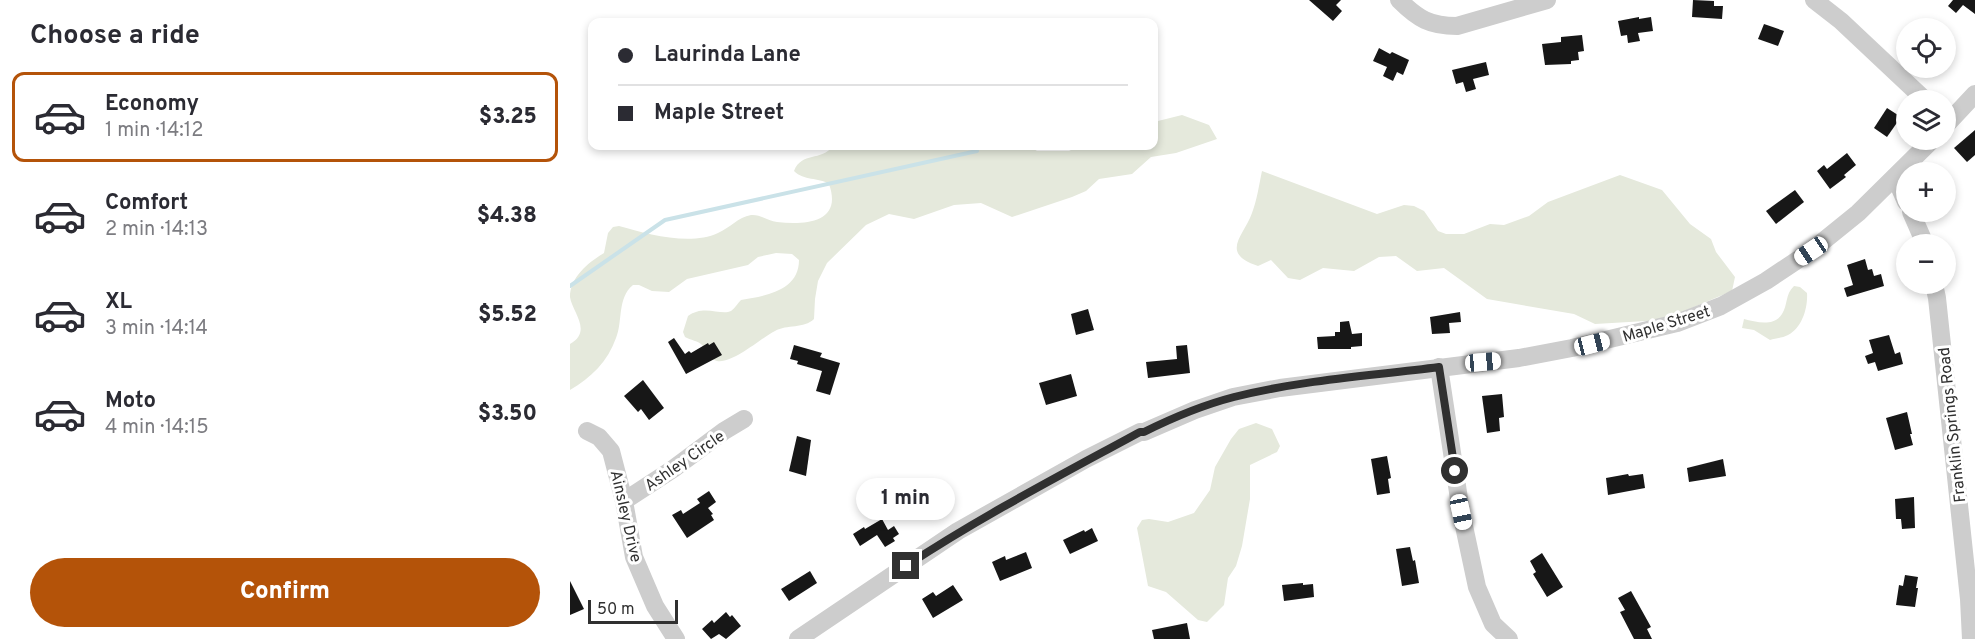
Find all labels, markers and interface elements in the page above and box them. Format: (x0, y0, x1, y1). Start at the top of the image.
map controls (1896, 18, 1956, 294)
button: locate (1896, 18, 1956, 78)
text: Choose a ride (30, 19, 200, 53)
text: Laurinda Lane (654, 42, 801, 69)
icon: car (33, 90, 87, 144)
button: layers (1896, 90, 1956, 150)
text: Economy (105, 91, 199, 118)
text: Maple Street (654, 100, 784, 127)
text: $3.25 (479, 104, 537, 131)
text: 1 min · 14:12 (105, 118, 204, 144)
button: + (1896, 162, 1956, 222)
icon: car (33, 189, 87, 243)
text: Comfort (105, 190, 188, 217)
text: $4.38 (477, 203, 537, 230)
text: 2 min · 14:13 (105, 217, 208, 243)
car (1791, 233, 1831, 269)
button: − (1896, 234, 1956, 294)
icon: car (33, 288, 87, 342)
text: XL (105, 289, 132, 316)
text: $5.52 (478, 302, 537, 329)
street label: Maple Street (1620, 302, 1713, 348)
text: 3 min · 14:14 (105, 316, 208, 342)
car (1572, 331, 1612, 357)
street label: Franklin Springs Road (1935, 346, 1971, 503)
car (1464, 351, 1502, 373)
icon: car (33, 387, 87, 441)
text: Moto (105, 388, 156, 415)
text: $3.50 (478, 401, 537, 428)
text: 4 min · 14:15 (105, 415, 209, 441)
street label: Ashley Circle (641, 427, 729, 497)
route start (1441, 457, 1468, 484)
street label: Ainsley Drive (605, 468, 645, 565)
callout: 1 min (856, 479, 956, 521)
text: 1 min (881, 486, 930, 512)
car (1448, 493, 1474, 531)
route end (892, 552, 919, 579)
button: Confirm (30, 558, 540, 627)
scale bar (588, 597, 678, 624)
text: 50 m (597, 600, 635, 620)

